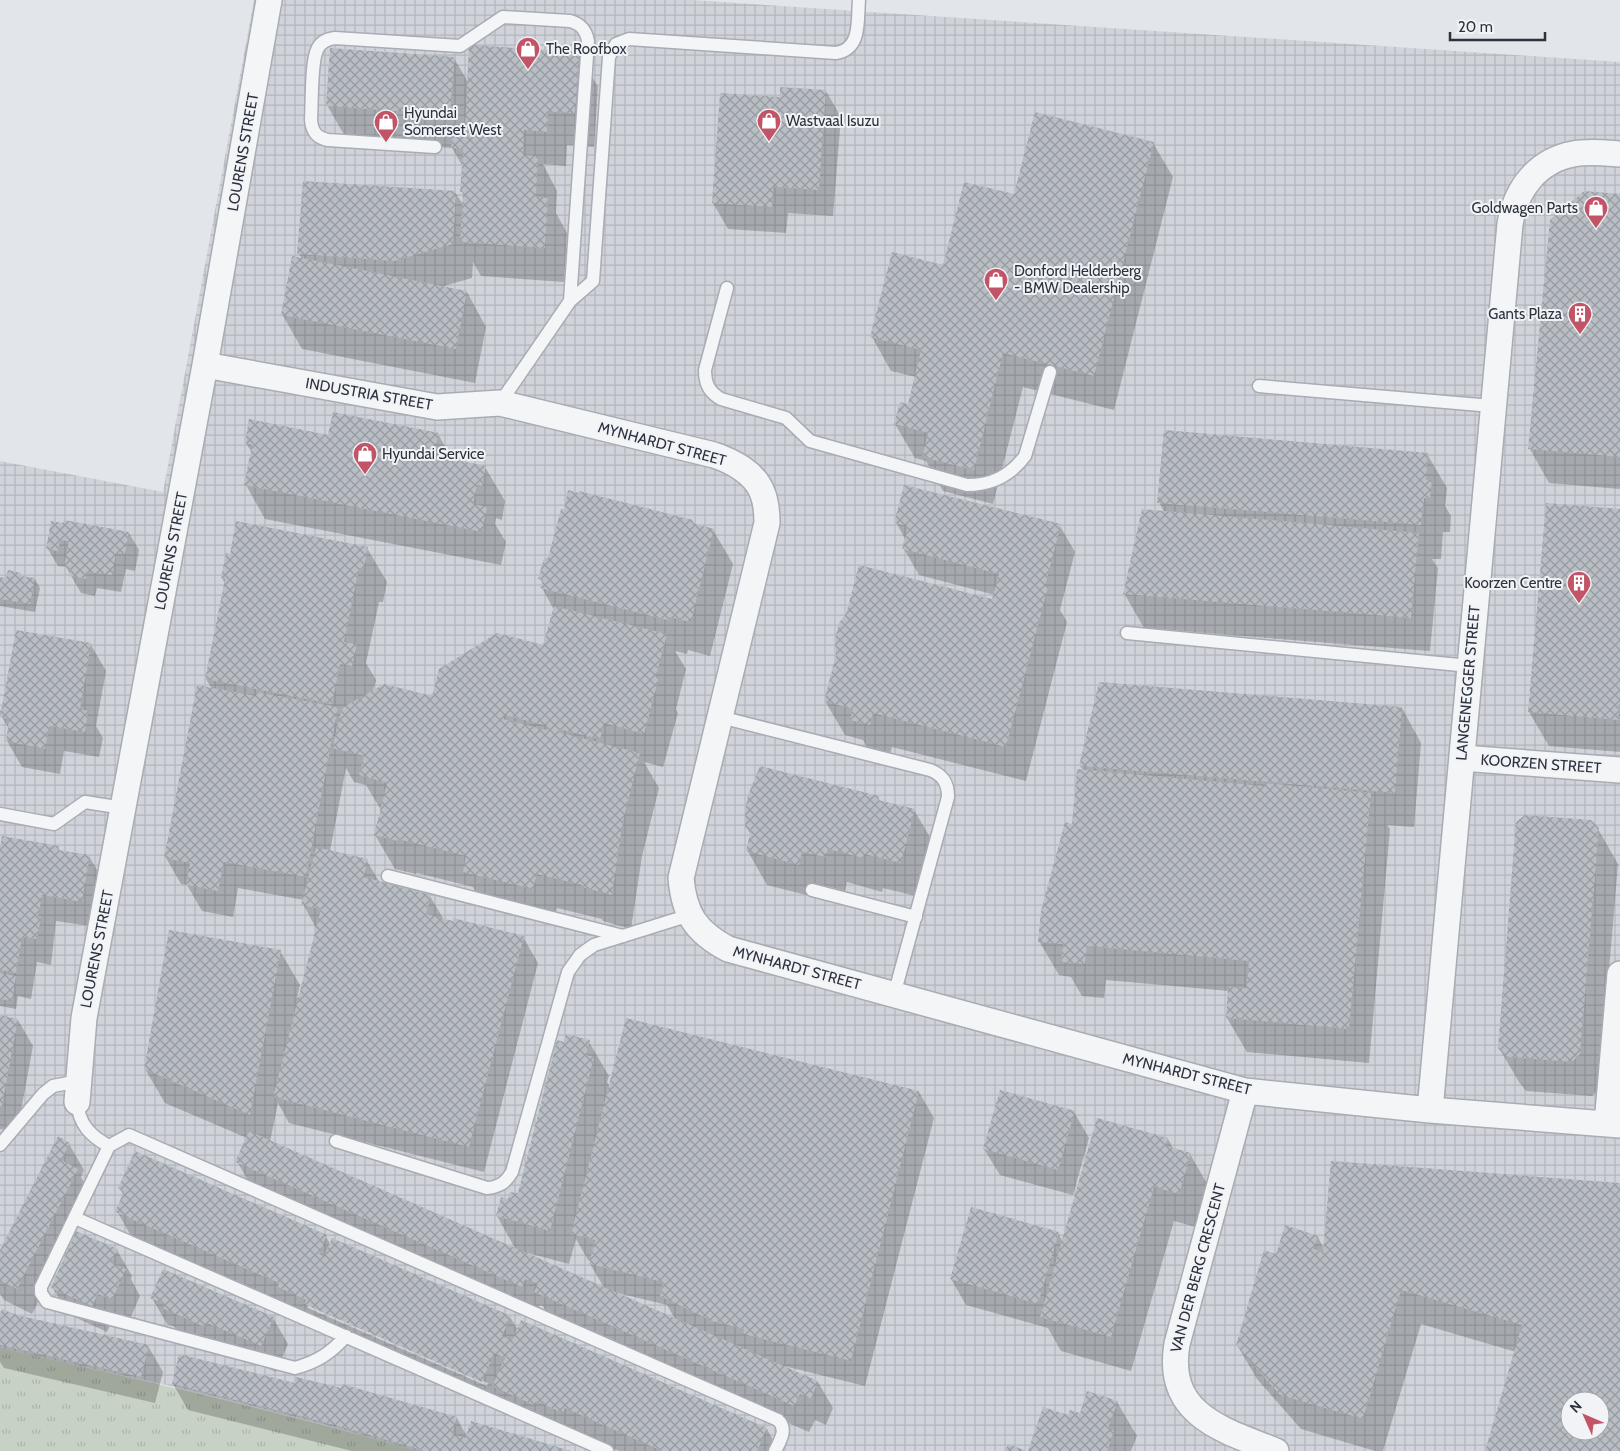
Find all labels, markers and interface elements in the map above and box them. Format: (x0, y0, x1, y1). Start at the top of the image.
scale bar (1450, 10, 1545, 42)
text: 20 m (1458, 18, 1493, 36)
shop icon: The Roofbox (515, 36, 541, 70)
place label: The Roofbox (546, 40, 627, 58)
street label: LOURENS STREET (224, 91, 262, 213)
place label: Hyundai Somerset West (404, 104, 501, 139)
shop icon: Wastvaal Isuzu (756, 108, 782, 142)
shop icon: Hyundai Somerset West (373, 109, 399, 143)
place label: Wastvaal Isuzu (786, 112, 879, 130)
shop icon: Goldwagen Parts (1583, 195, 1609, 229)
place label: Goldwagen Parts (1471, 199, 1578, 217)
place label: Donford Helderberg - BMW Dealership (1014, 262, 1142, 297)
shop icon: Donford Helderberg - BMW Dealership (983, 267, 1009, 301)
building icon: Gants Plaza (1567, 301, 1593, 335)
place label: Gants Plaza (1488, 305, 1563, 323)
street label: INDUSTRIA STREET (304, 374, 434, 414)
street label: MYNHARDT STREET (596, 418, 728, 470)
shop icon: Hyundai Service (352, 441, 378, 475)
place label: Hyundai Service (382, 445, 485, 463)
street label: LOURENS STREET (151, 490, 191, 612)
building icon: Koorzen Centre (1566, 570, 1592, 604)
place label: Koorzen Centre (1464, 574, 1562, 592)
street label: LANGENEGGER STREET (1452, 605, 1484, 761)
street label: KOORZEN STREET (1480, 751, 1602, 777)
street label: LOURENS STREET (77, 888, 117, 1010)
street label: MYNHARDT STREET (731, 942, 863, 994)
street label: MYNHARDT STREET (1121, 1049, 1253, 1099)
street label: VAN DER BERG CRESCENT (1167, 1181, 1229, 1355)
north arrow (1560, 1391, 1610, 1441)
text: N (1566, 1397, 1586, 1417)

